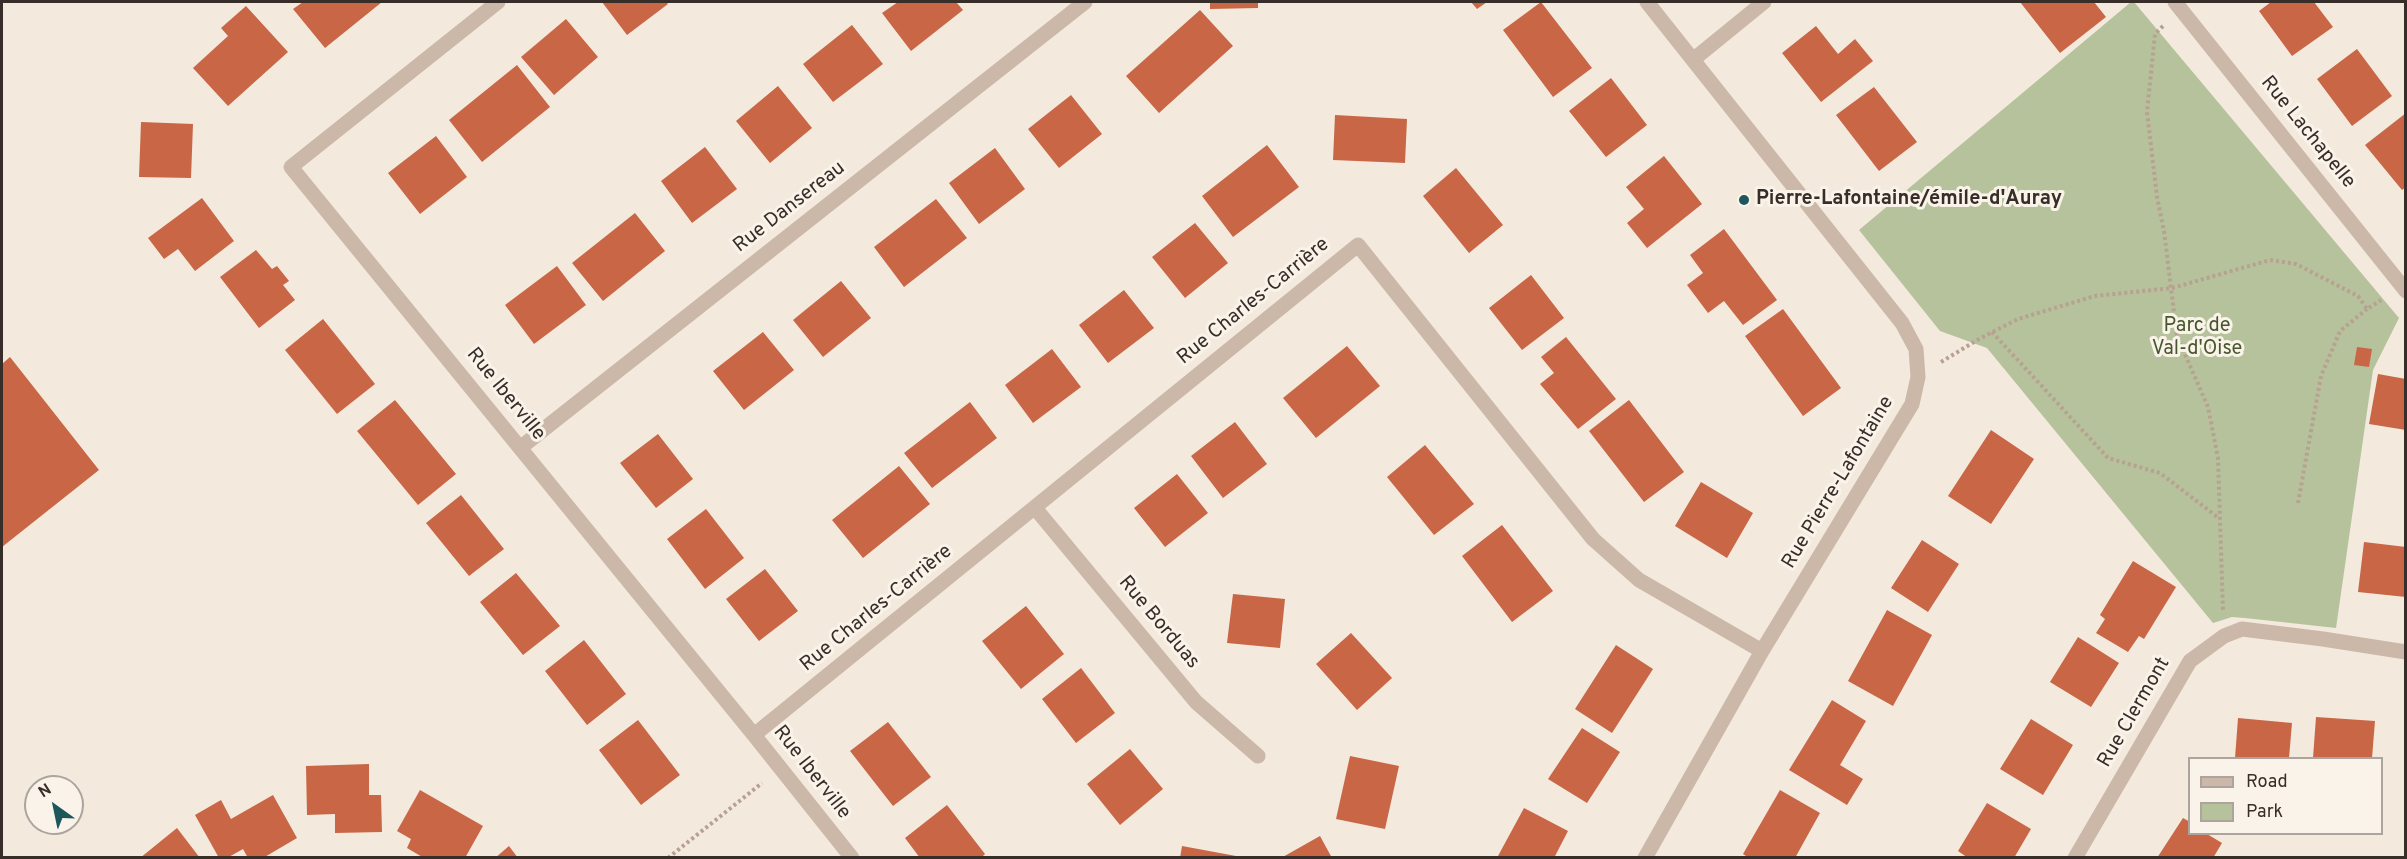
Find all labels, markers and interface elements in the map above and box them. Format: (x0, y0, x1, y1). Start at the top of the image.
street label: Rue Lachapelle (2254, 72, 2360, 194)
street label: Rue Dansereau (730, 157, 850, 259)
place label: Pierre-Lafontaine/émile-d'Auray (1756, 188, 2062, 212)
marker: Pierre-Lafontaine/émile-d'Auray (1737, 193, 1751, 207)
street label: Rue Charles-Carrière (1173, 233, 1335, 371)
park label: Parc de Val-d'Oise (2152, 315, 2242, 362)
street label: Rue Iberville (460, 344, 550, 446)
street label: Rue Pierre-Lafontaine (1778, 392, 1900, 574)
street label: Rue Charles-Carrière (796, 540, 958, 678)
street label: Rue Borduas (1112, 572, 1204, 674)
street label: Rue Clermont (2094, 654, 2176, 772)
street label: Rue Iberville (767, 721, 855, 825)
legend (2188, 757, 2383, 835)
text: Road (2246, 771, 2288, 794)
north arrow (24, 775, 84, 835)
text: N (35, 780, 56, 803)
text: Park (2246, 801, 2283, 824)

